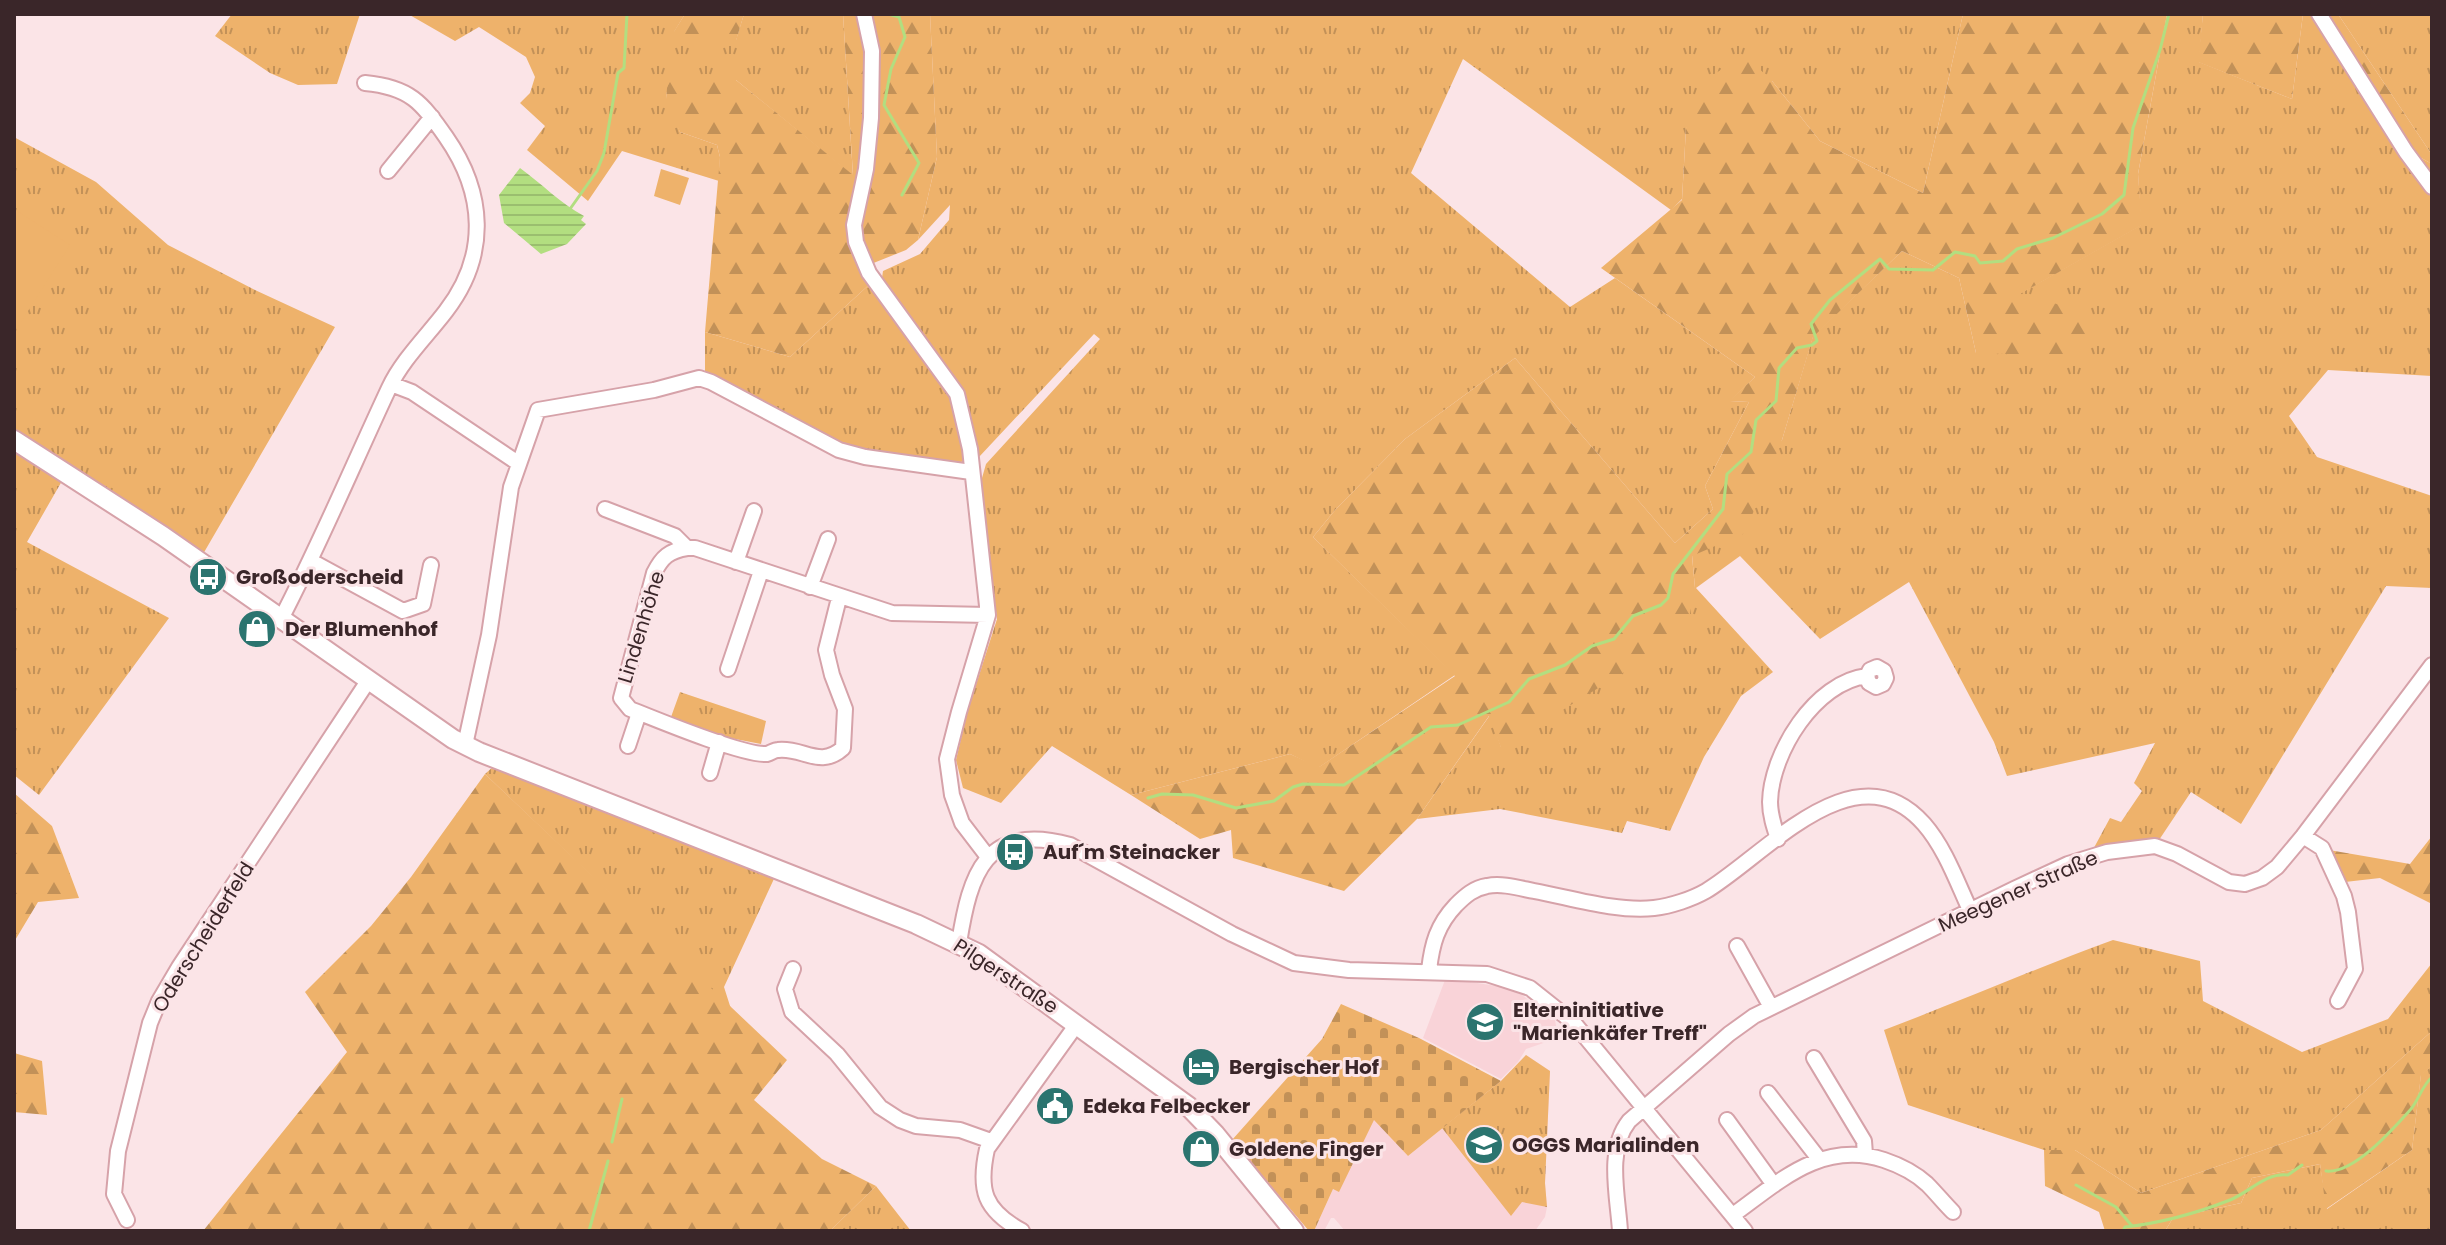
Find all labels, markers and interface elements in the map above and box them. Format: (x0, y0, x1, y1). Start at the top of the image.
bus stop icon: Großoderscheid (187, 556, 229, 598)
place label: Großoderscheid (236, 563, 403, 591)
street label: Lindenhöhe (611, 567, 671, 687)
shop icon: Der Blumenhof (236, 608, 278, 650)
place label: Der Blumenhof (285, 615, 438, 643)
bus stop icon: Auf´m Steinacker (994, 831, 1036, 873)
place label: Auf´m Steinacker (1043, 838, 1221, 866)
street label: Meegener Straße (1934, 843, 2102, 939)
street label: Oderscheiderfeld (145, 856, 261, 1018)
street label: Pilgerstraße (948, 932, 1064, 1020)
place label: Elterninitiative "Marienkäfer Treff" (1513, 996, 1707, 1047)
school or university icon: Elterninitiative "Marienkäfer Treff" (1464, 1001, 1506, 1043)
hotel icon: Bergischer Hof (1180, 1046, 1222, 1088)
place label: Bergischer Hof (1229, 1053, 1379, 1081)
public building icon: Edeka Felbecker (1034, 1085, 1076, 1127)
place label: Edeka Felbecker (1083, 1092, 1251, 1120)
school or university icon: OGGS Marialinden (1463, 1124, 1505, 1166)
shop icon: Goldene Finger (1180, 1128, 1222, 1170)
place label: OGGS Marialinden (1512, 1131, 1699, 1159)
place label: Goldene Finger (1229, 1135, 1384, 1163)

